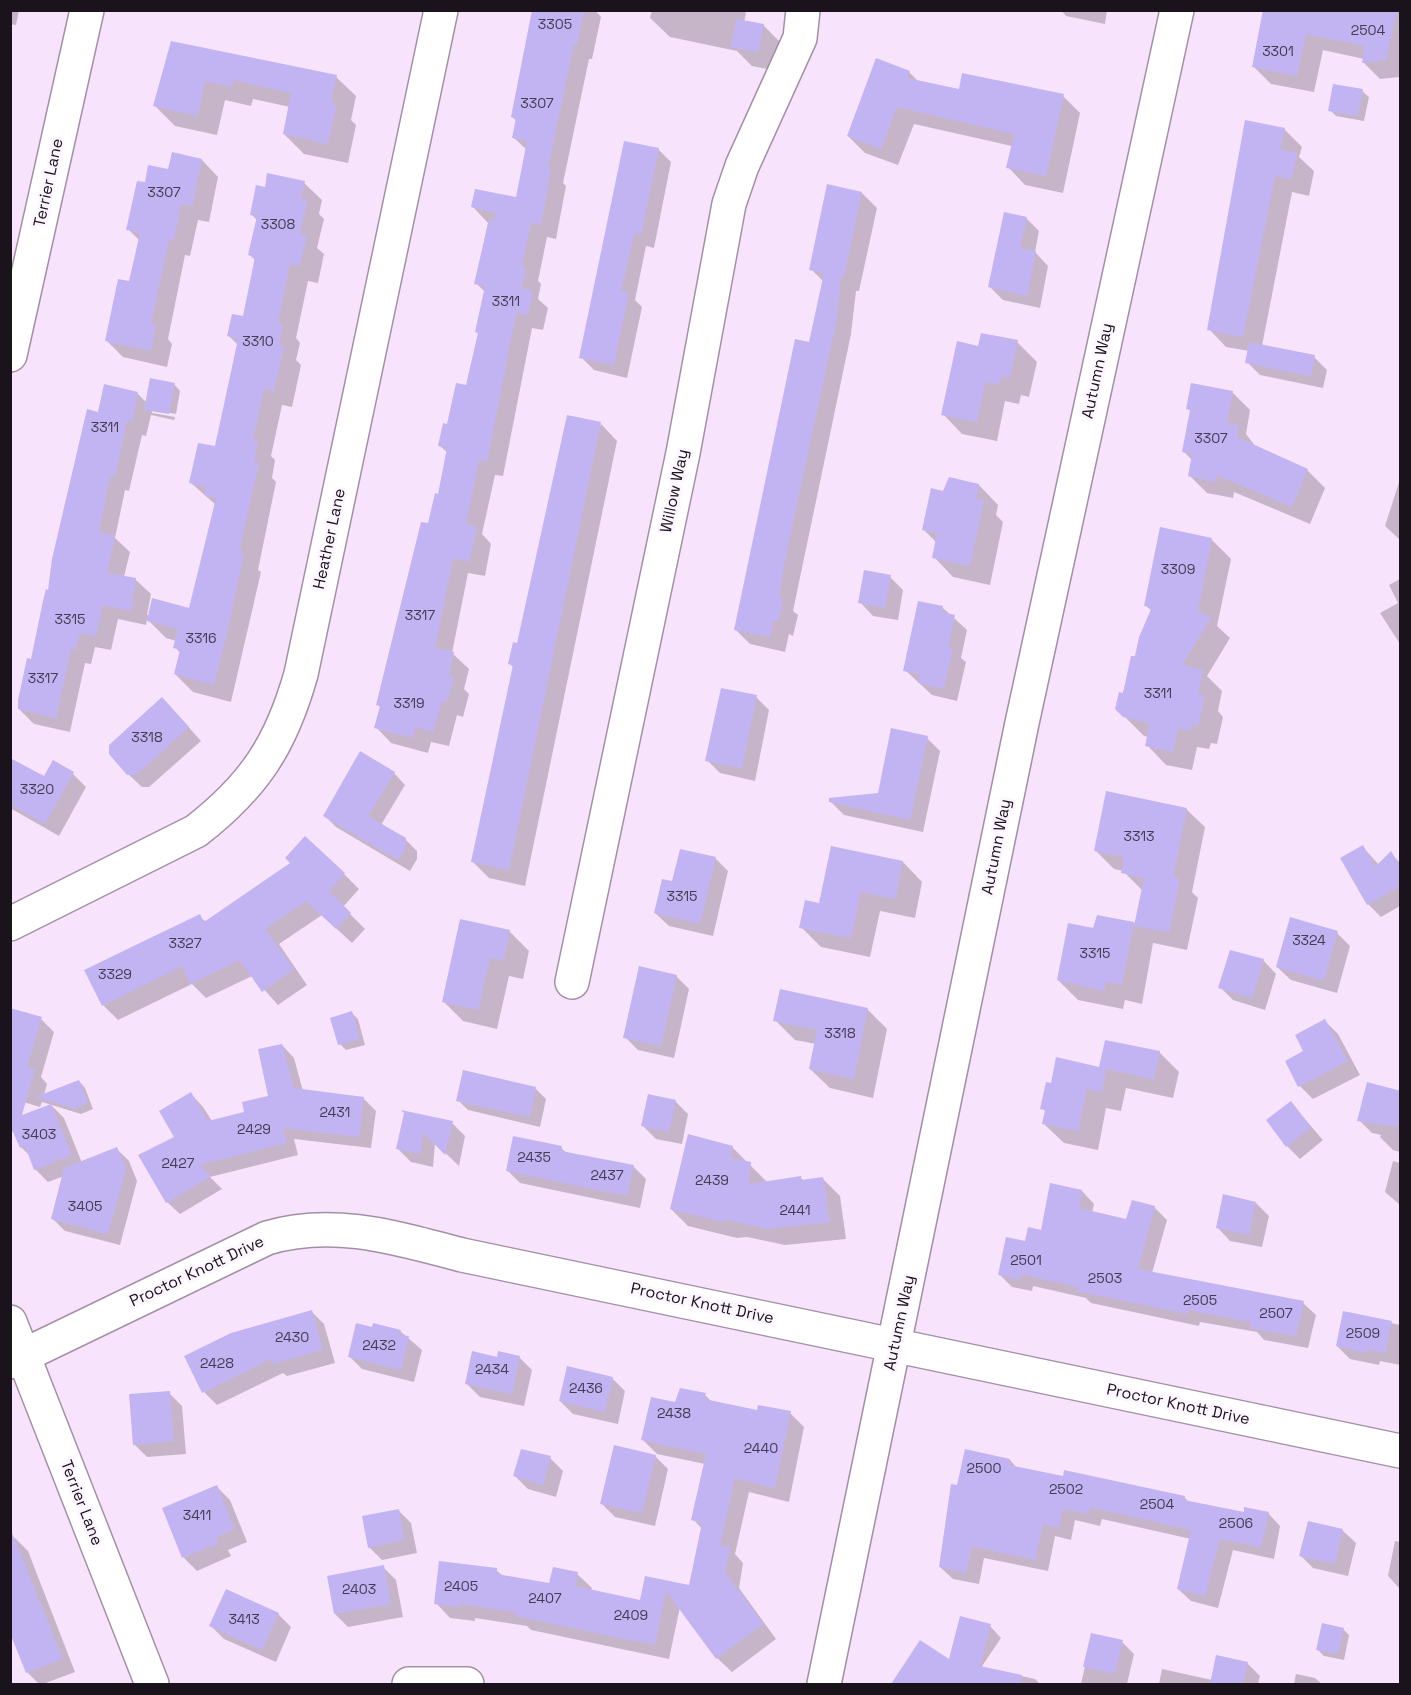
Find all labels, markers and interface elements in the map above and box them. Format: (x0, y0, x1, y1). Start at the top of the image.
house number: 3305 (538, 17, 572, 33)
house number: 2504 (1351, 23, 1385, 39)
house number: 3301 (1262, 44, 1294, 60)
house number: 3307 (520, 96, 554, 112)
street label: Terrier Lane (30, 137, 68, 229)
house number: 3307 (147, 185, 181, 201)
house number: 3308 (261, 217, 295, 233)
house number: 3311 (492, 294, 520, 310)
street label: Autumn Way (1078, 321, 1118, 421)
house number: 3310 (242, 334, 274, 350)
house number: 3311 (91, 420, 119, 436)
house number: 3307 (1194, 431, 1228, 447)
street label: Willow Way (657, 447, 693, 535)
street label: Heather Lane (310, 487, 350, 591)
house number: 3309 (1161, 562, 1195, 578)
house number: 3317 (405, 608, 435, 624)
house number: 3315 (55, 612, 85, 628)
house number: 3316 (185, 631, 217, 647)
house number: 3317 (28, 671, 58, 687)
house number: 3311 (1144, 686, 1172, 702)
house number: 3319 (393, 696, 425, 712)
house number: 3318 (131, 730, 163, 746)
house number: 3320 (20, 782, 54, 798)
street label: Autumn Way (978, 797, 1016, 897)
house number: 3313 (1123, 829, 1155, 845)
house number: 3315 (667, 889, 697, 905)
house number: 3324 (1292, 933, 1326, 949)
house number: 3327 (168, 936, 202, 952)
house number: 3315 (1080, 946, 1110, 962)
house number: 3329 (98, 967, 132, 983)
house number: 3318 (824, 1026, 856, 1042)
house number: 2431 (320, 1105, 350, 1121)
house number: 2429 (237, 1122, 271, 1138)
house number: 3403 (22, 1127, 56, 1143)
house number: 2435 (517, 1150, 551, 1166)
house number: 2427 (161, 1156, 195, 1172)
house number: 2437 (590, 1168, 624, 1184)
house number: 2439 (695, 1173, 729, 1189)
house number: 3405 (68, 1199, 102, 1215)
house number: 2441 (779, 1203, 811, 1219)
street label: Proctor Knott Drive (127, 1232, 267, 1312)
house number: 2501 (1010, 1253, 1042, 1269)
house number: 2503 (1088, 1271, 1122, 1287)
street label: Autumn Way (880, 1273, 920, 1373)
street label: Proctor Knott Drive (629, 1279, 775, 1329)
house number: 2505 (1183, 1293, 1217, 1309)
house number: 2507 (1259, 1306, 1293, 1322)
house number: 2509 (1346, 1326, 1380, 1342)
house number: 2430 (275, 1330, 309, 1346)
house number: 2432 (362, 1338, 396, 1354)
house number: 2428 (200, 1356, 234, 1372)
house number: 2434 (475, 1362, 509, 1378)
street label: Proctor Knott Drive (1105, 1380, 1251, 1430)
house number: 2436 (569, 1381, 603, 1397)
house number: 2438 (657, 1406, 691, 1422)
house number: 2440 (744, 1441, 778, 1457)
street label: Terrier Lane (56, 1458, 106, 1548)
house number: 2500 (967, 1461, 1001, 1477)
house number: 2502 (1049, 1482, 1083, 1498)
house number: 2504 (1140, 1497, 1174, 1513)
house number: 3411 (183, 1508, 211, 1524)
house number: 2506 (1219, 1516, 1253, 1532)
house number: 2405 (444, 1579, 478, 1595)
house number: 2403 (342, 1582, 376, 1598)
house number: 2407 (528, 1591, 562, 1607)
house number: 2409 (614, 1608, 648, 1624)
house number: 3413 (228, 1612, 260, 1628)

